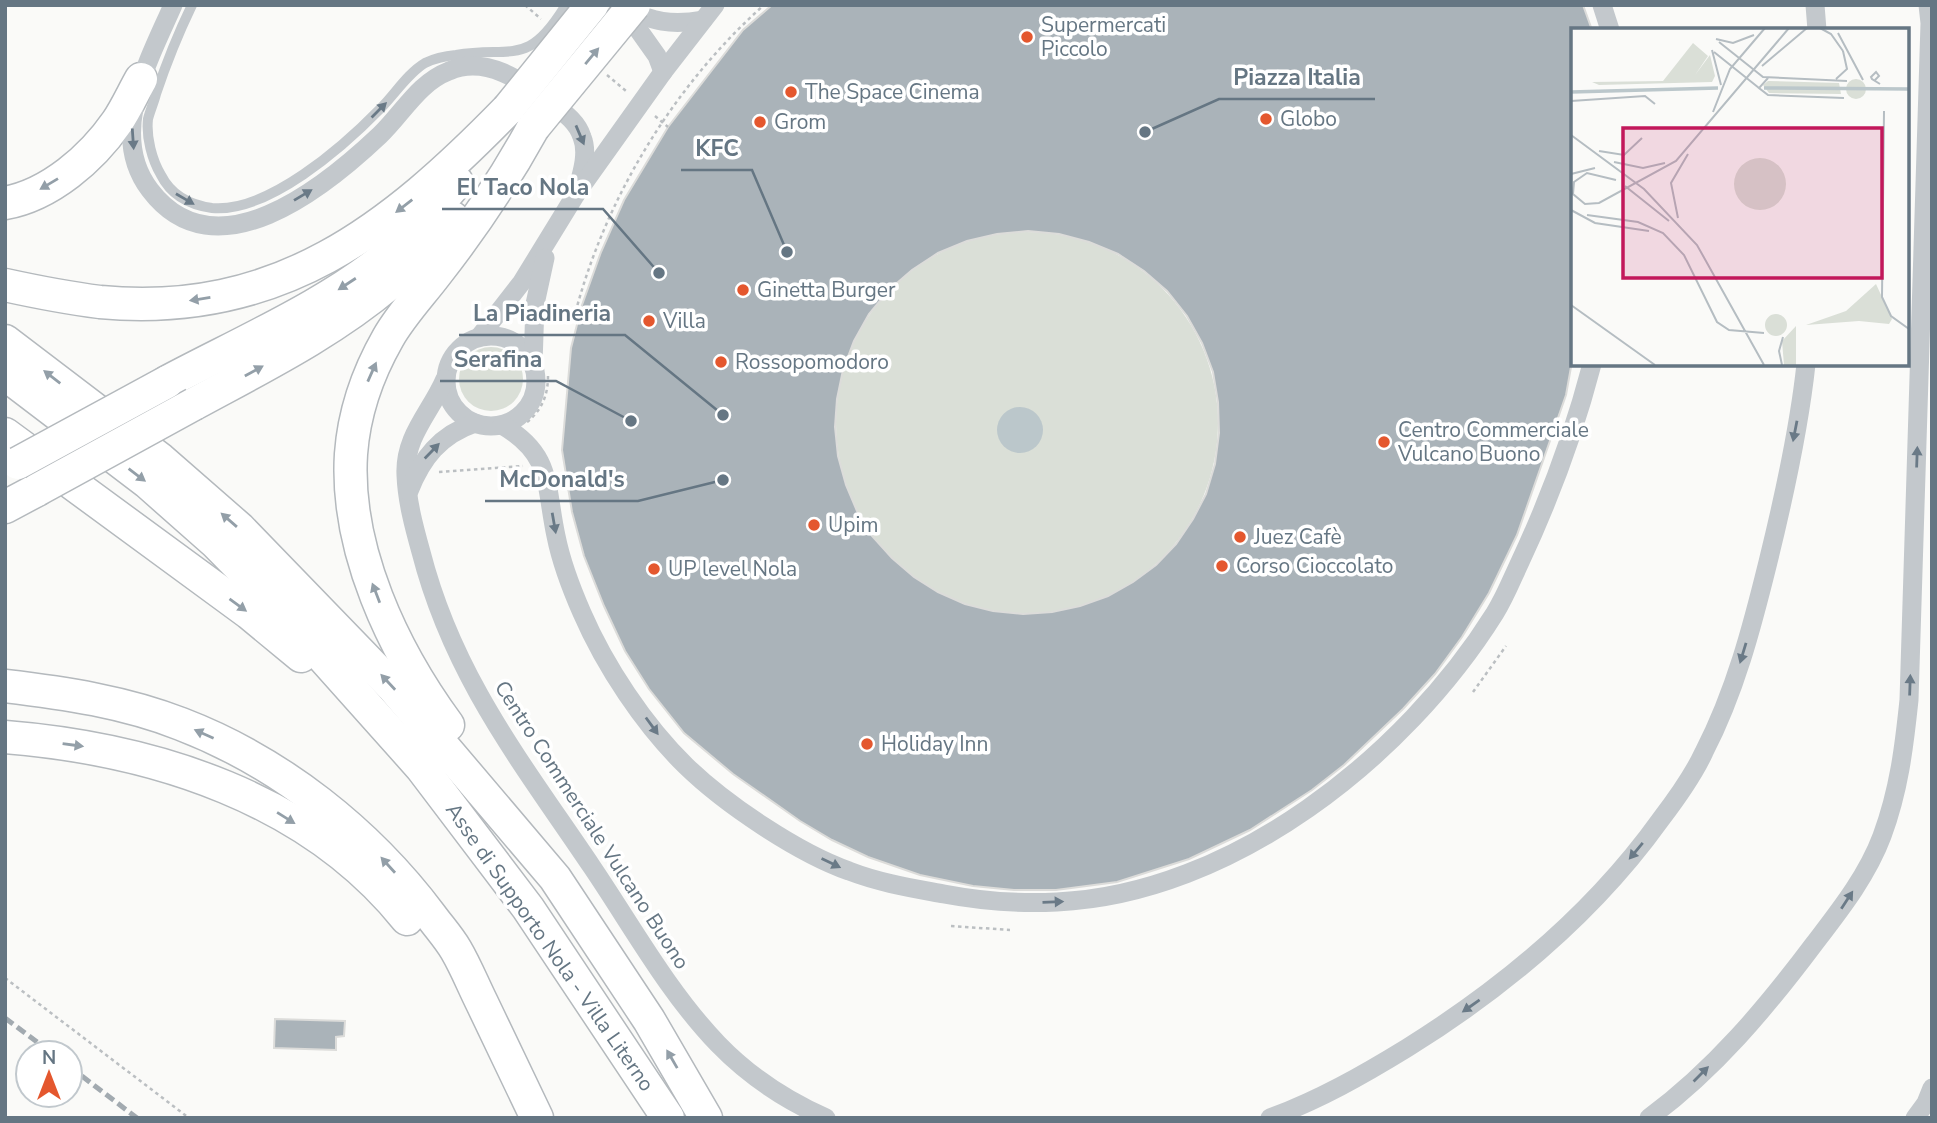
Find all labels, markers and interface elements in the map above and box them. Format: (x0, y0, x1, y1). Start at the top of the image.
place label: Supermercati Piccolo (1041, 11, 1166, 63)
inset map (1571, 28, 1909, 366)
marker: Supermercati Piccolo (1019, 29, 1035, 45)
one-way arrow (584, 48, 599, 65)
callout: Piazza Italia (1219, 55, 1375, 99)
text: Piazza Italia (1233, 62, 1361, 93)
place label: The Space Cinema (805, 78, 980, 106)
marker: The Space Cinema (783, 84, 799, 100)
one-way arrow (370, 102, 386, 119)
place label: Globo (1280, 105, 1337, 133)
place label: Grom (774, 108, 826, 136)
marker: Globo (1258, 111, 1274, 127)
marker: Grom (752, 114, 768, 130)
one-way arrow (574, 125, 585, 146)
callout: KFC (681, 126, 752, 170)
one-way arrow (128, 129, 139, 151)
text: KFC (695, 133, 739, 164)
callout: El Taco Nola (442, 165, 603, 209)
text: El Taco Nola (457, 172, 589, 203)
one-way arrow (40, 178, 59, 190)
one-way arrow (293, 189, 312, 202)
one-way arrow (176, 193, 195, 205)
one-way arrow (396, 198, 414, 213)
place label: Ginetta Burger (757, 276, 896, 304)
one-way arrow (338, 277, 356, 291)
marker: Ginetta Burger (735, 282, 751, 298)
callout: La Piadineria (459, 291, 625, 335)
one-way arrow (189, 294, 211, 305)
text: La Piadineria (473, 298, 611, 329)
place label: Villa (662, 307, 706, 335)
marker: Villa (641, 313, 657, 329)
callout: Serafina (440, 337, 556, 381)
text: Serafina (454, 344, 542, 375)
place label: Rossopomodoro (735, 348, 889, 376)
marker: Rossopomodoro (713, 354, 729, 370)
one-way arrow (367, 361, 378, 382)
one-way arrow (245, 366, 265, 378)
one-way arrow (44, 369, 62, 384)
place label: Centro Commerciale Vulcano Buono (1397, 416, 1589, 468)
one-way arrow (1790, 420, 1801, 442)
marker: Centro Commerciale Vulcano Buono (1376, 434, 1392, 450)
one-way arrow (424, 442, 440, 459)
one-way arrow (1911, 446, 1923, 468)
callout: McDonald's (485, 457, 638, 501)
text: McDonald's (499, 464, 625, 495)
one-way arrow (128, 468, 146, 483)
place label: Upim (828, 511, 878, 539)
one-way arrow (220, 512, 238, 528)
one-way arrow (549, 512, 560, 534)
marker: Upim (806, 517, 822, 533)
place label: Juez Cafè (1253, 523, 1342, 551)
marker: Juez Cafè (1232, 529, 1248, 545)
place label: Corso Cioccolato (1236, 552, 1393, 580)
place label: UP level Nola (668, 555, 797, 583)
marker: Corso Cioccolato (1214, 558, 1230, 574)
marker: UP level Nola (646, 561, 662, 577)
one-way arrow (371, 582, 382, 603)
one-way arrow (229, 598, 247, 612)
one-way arrow (1738, 642, 1748, 663)
one-way arrow (381, 674, 397, 691)
one-way arrow (1904, 674, 1915, 696)
street label: Centro Commerciale Vulcano Buono (488, 675, 696, 975)
one-way arrow (645, 717, 659, 735)
one-way arrow (194, 728, 214, 740)
place label: Holiday Inn (881, 730, 988, 758)
marker: Holiday Inn (859, 736, 875, 752)
one-way arrow (62, 739, 84, 750)
street label: Asse di Supporto Nola - Villa Literno (439, 797, 661, 1097)
one-way arrow (277, 812, 296, 825)
one-way arrow (1629, 842, 1644, 860)
one-way arrow (380, 856, 396, 874)
one-way arrow (821, 857, 841, 869)
one-way arrow (1841, 890, 1854, 910)
one-way arrow (1042, 896, 1064, 907)
one-way arrow (1462, 999, 1480, 1013)
north arrow (14, 1039, 84, 1109)
text: N (42, 1045, 56, 1071)
one-way arrow (666, 1049, 678, 1068)
one-way arrow (1693, 1066, 1709, 1083)

